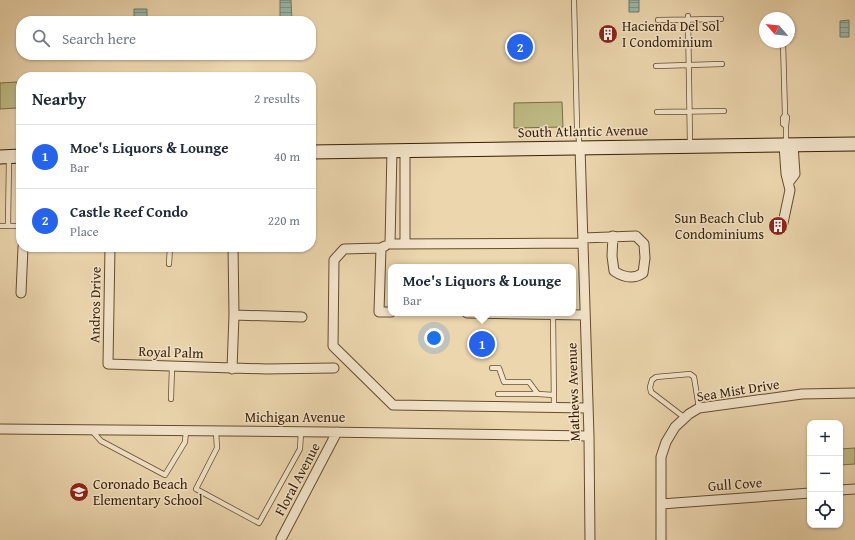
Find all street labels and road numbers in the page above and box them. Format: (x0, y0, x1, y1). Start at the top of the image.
street label: South Atlantic Avenue (518, 120, 649, 142)
street label: Andros Drive (84, 266, 106, 343)
street label: Royal Palm (138, 341, 204, 363)
street label: Mathews Avenue (561, 342, 585, 442)
street label: Sea Mist Drive (695, 374, 781, 406)
street label: Michigan Avenue (245, 407, 346, 427)
street label: Floral Avenue (269, 439, 325, 519)
street label: Gull Cove (707, 472, 763, 496)

